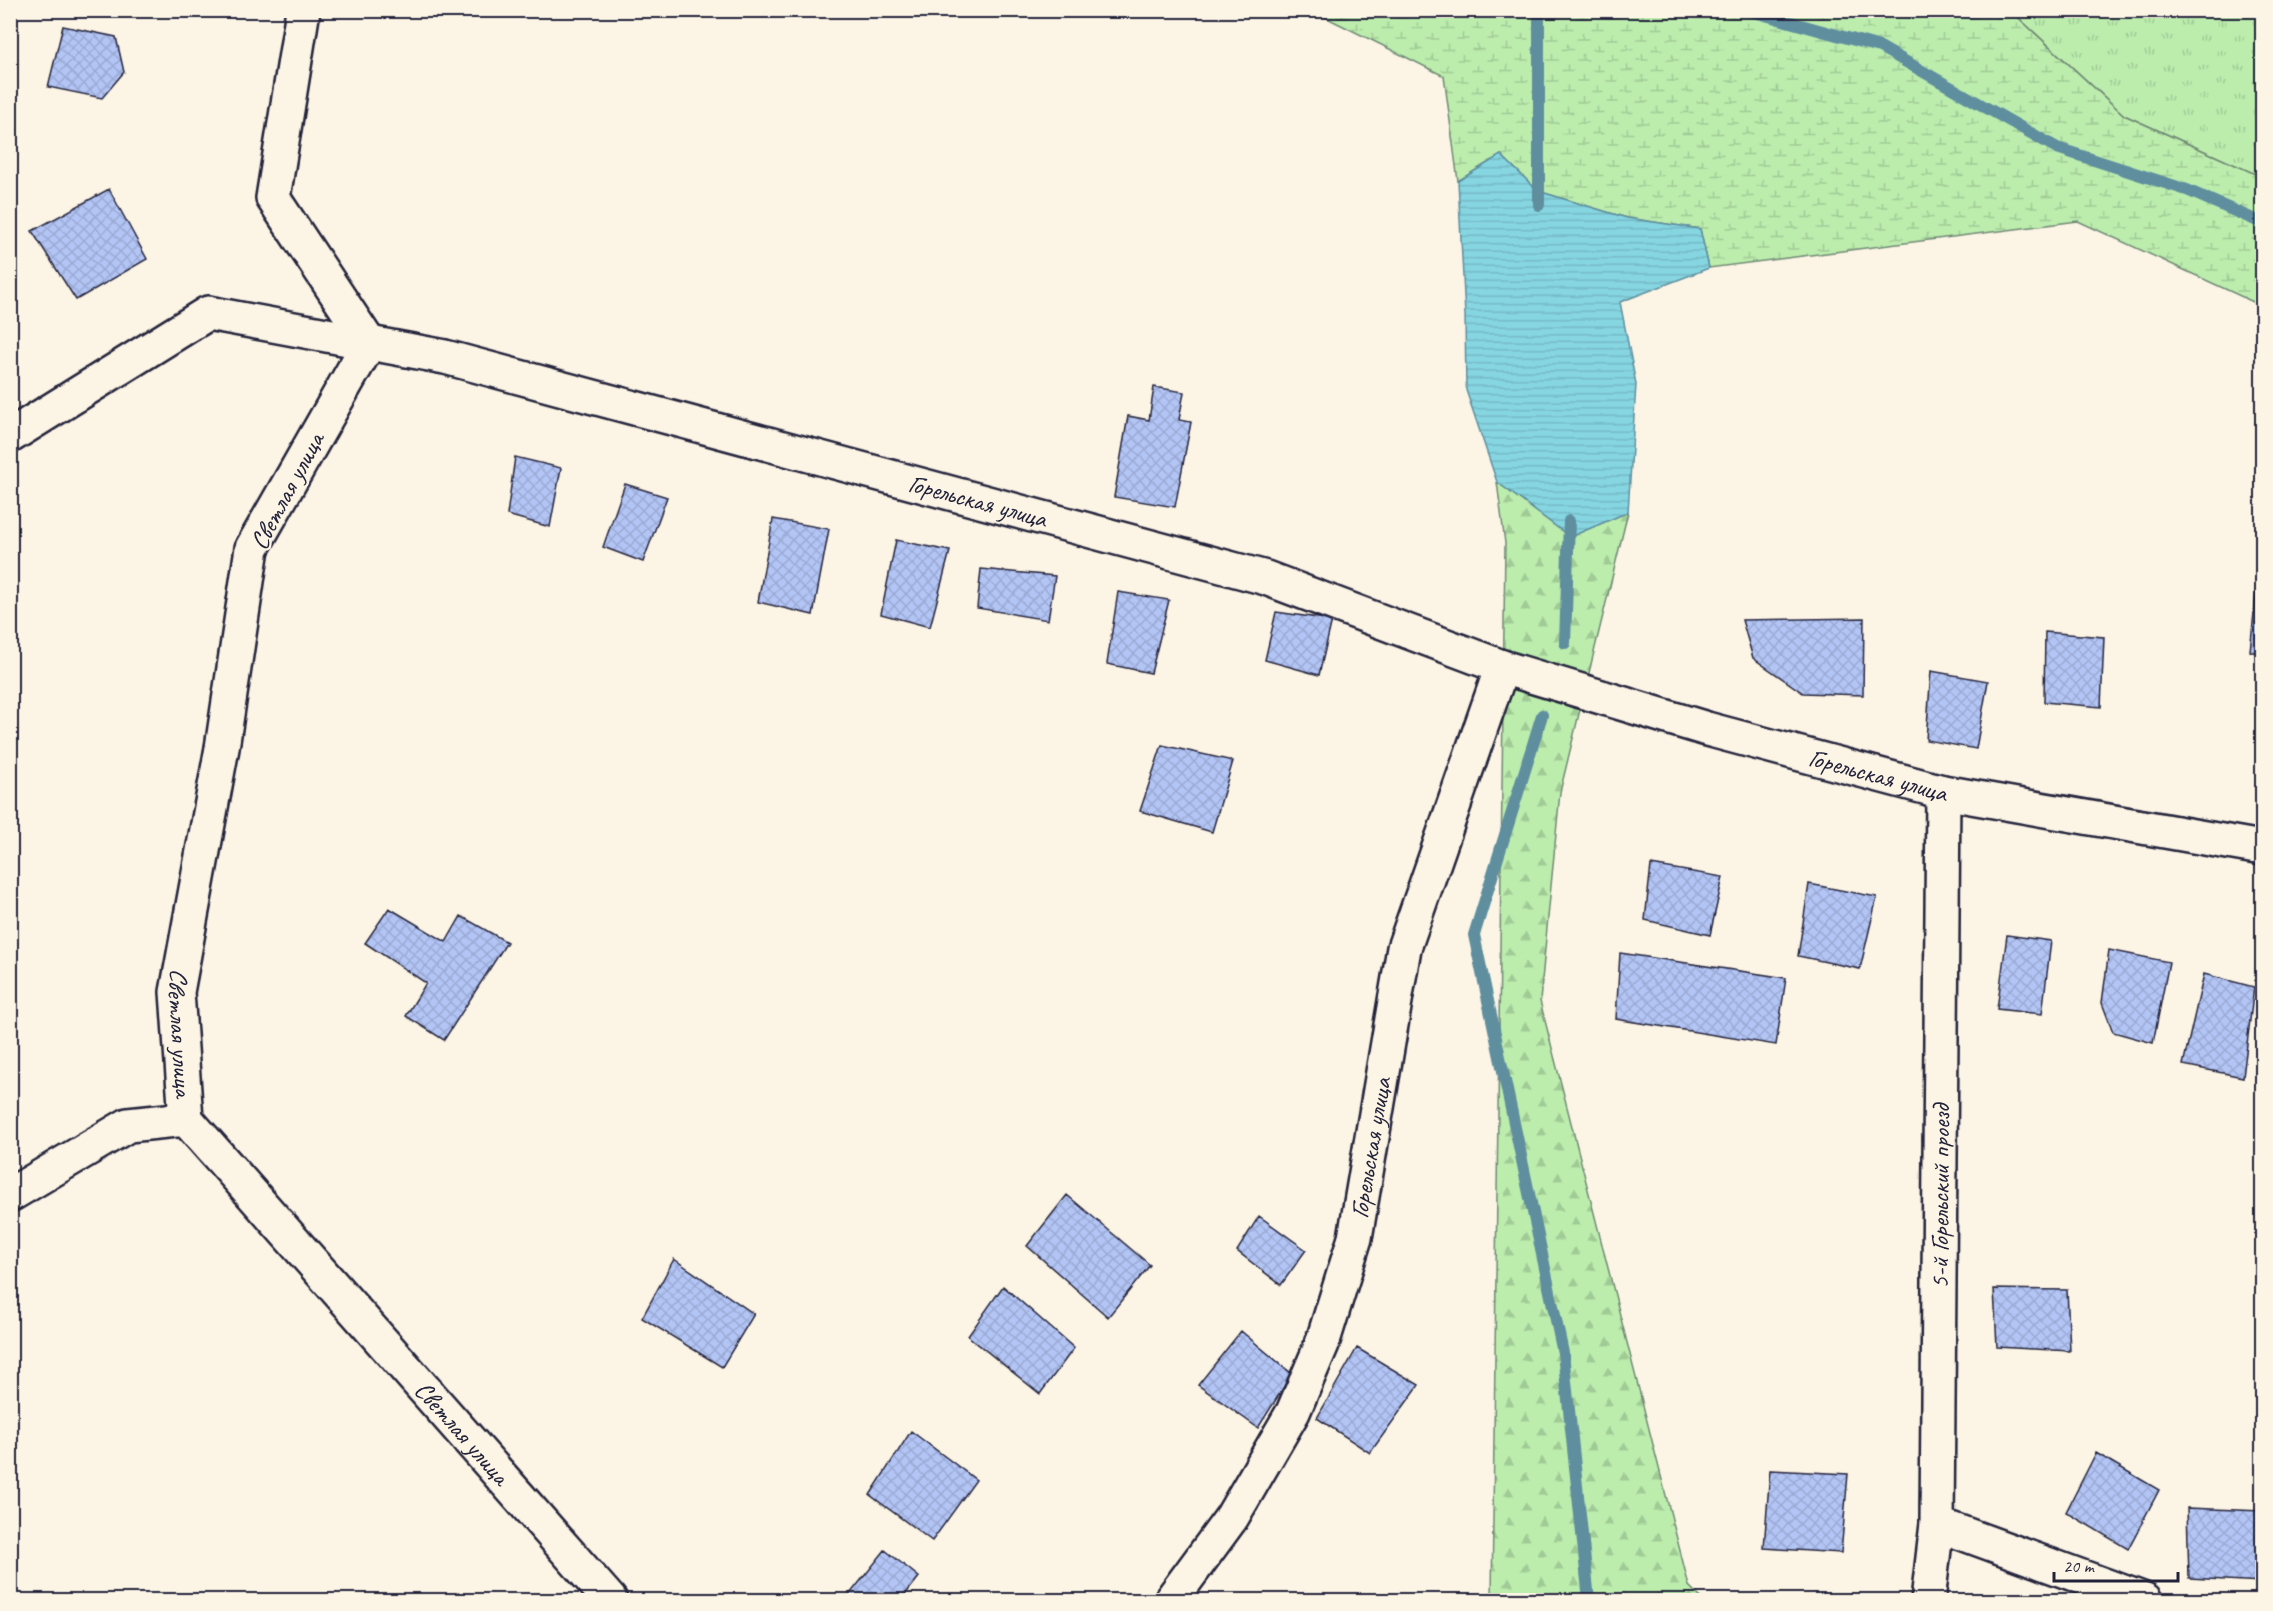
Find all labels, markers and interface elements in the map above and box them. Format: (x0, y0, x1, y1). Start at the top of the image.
street label: Светлая улица (242, 425, 333, 555)
street label: Горельская улица (905, 466, 1052, 535)
street label: Горельская улица (1805, 740, 1953, 809)
street label: Светлая улица (160, 967, 201, 1101)
street label: Горельская улица (1342, 1073, 1399, 1220)
street label: 5-й Горельский проезд (1922, 1101, 1957, 1289)
street label: Светлая улица (408, 1374, 519, 1493)
scale bar (2054, 1545, 2178, 1583)
text: 20 m (2063, 1555, 2096, 1577)

